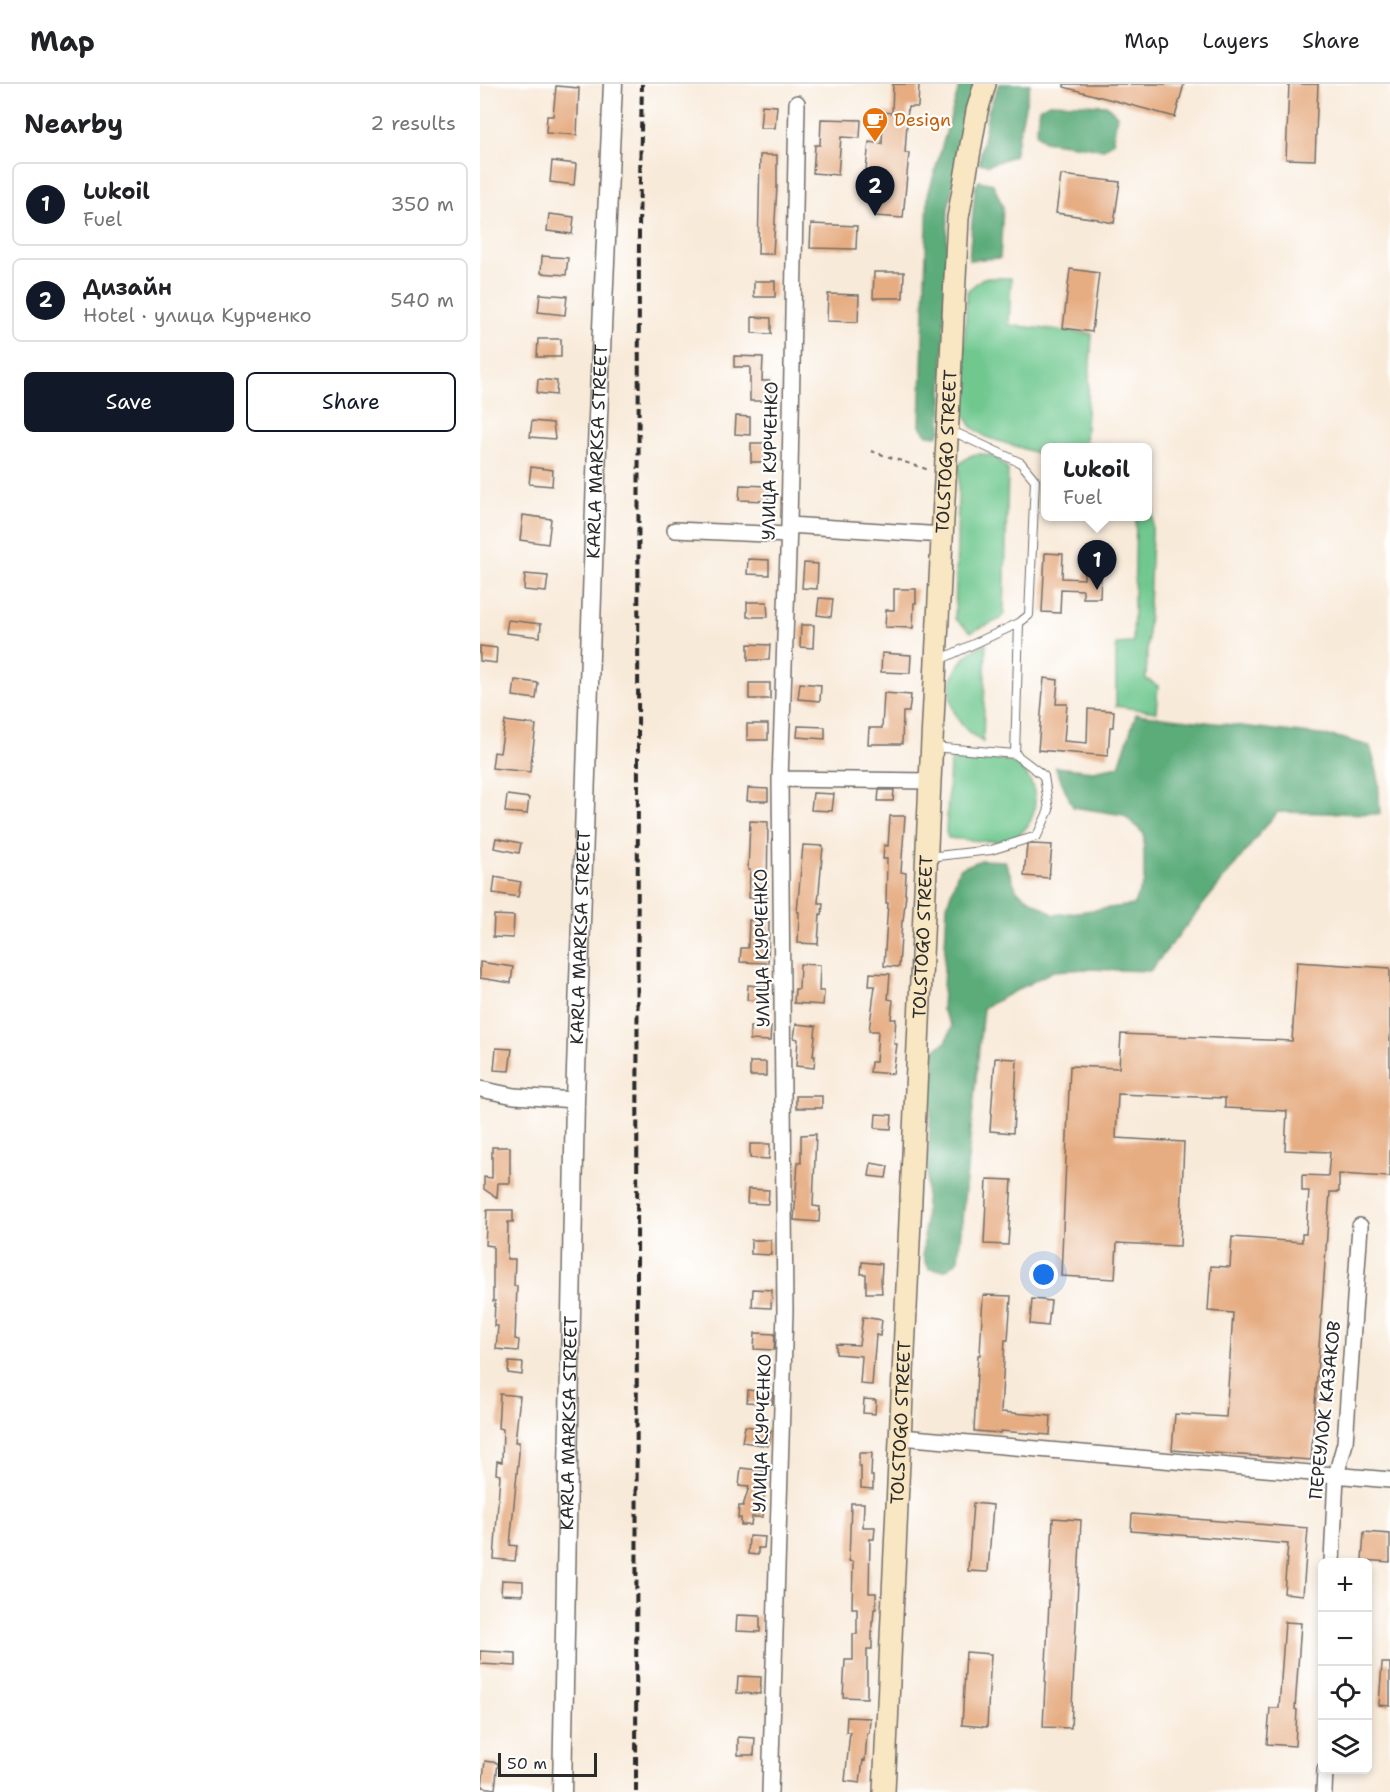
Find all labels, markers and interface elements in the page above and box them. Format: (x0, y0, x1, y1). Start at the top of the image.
text: Map (30, 22, 95, 60)
text: Map (1124, 27, 1169, 55)
text: Layers (1202, 27, 1269, 55)
text: Share (1302, 27, 1360, 55)
cafe icon: Design (860, 105, 890, 143)
text: Nearby (24, 106, 123, 141)
place label: Design (894, 108, 951, 132)
text: 2 results (370, 110, 456, 136)
pin: 2 (856, 166, 894, 216)
text: Lukoil (83, 177, 150, 206)
text: 1 (41, 191, 50, 217)
text: 350 m (390, 191, 454, 217)
text: Fuel (83, 206, 122, 232)
text: Дизайн (83, 273, 172, 302)
text: 2 (39, 287, 53, 313)
text: 540 m (390, 287, 454, 313)
text: Hotel · улица Курченко (83, 302, 312, 328)
street label: KARLA MARKSA STREET (581, 344, 613, 559)
street label: TOLSTOGO STREET (930, 369, 962, 534)
button: Save (24, 372, 234, 432)
button: Share (246, 372, 456, 432)
street label: УЛИЦА КУРЧЕНКО (757, 381, 783, 541)
popup (1041, 443, 1152, 521)
text: Lukoil (1063, 455, 1130, 484)
text: Fuel (1063, 484, 1102, 510)
pin: 1 (1078, 540, 1116, 590)
street label: KARLA MARKSA STREET (565, 829, 596, 1045)
street label: TOLSTOGO STREET (907, 854, 939, 1019)
street label: УЛИЦА КУРЧЕНКО (749, 868, 775, 1028)
your location (1029, 1260, 1058, 1289)
street label: KARLA MARKSA STREET (555, 1315, 583, 1531)
street label: ПЕРЕУЛОК КАЗАКОВ (1304, 1319, 1346, 1501)
street label: TOLSTOGO STREET (885, 1340, 917, 1505)
street label: УЛИЦА КУРЧЕНКО (747, 1353, 777, 1513)
map controls (1318, 1558, 1372, 1774)
button: + (1318, 1558, 1372, 1612)
button: − (1318, 1612, 1372, 1666)
button: locate (1318, 1666, 1372, 1720)
button: layers (1318, 1720, 1372, 1774)
scale bar (498, 1750, 597, 1778)
text: 50 m (507, 1753, 547, 1774)

